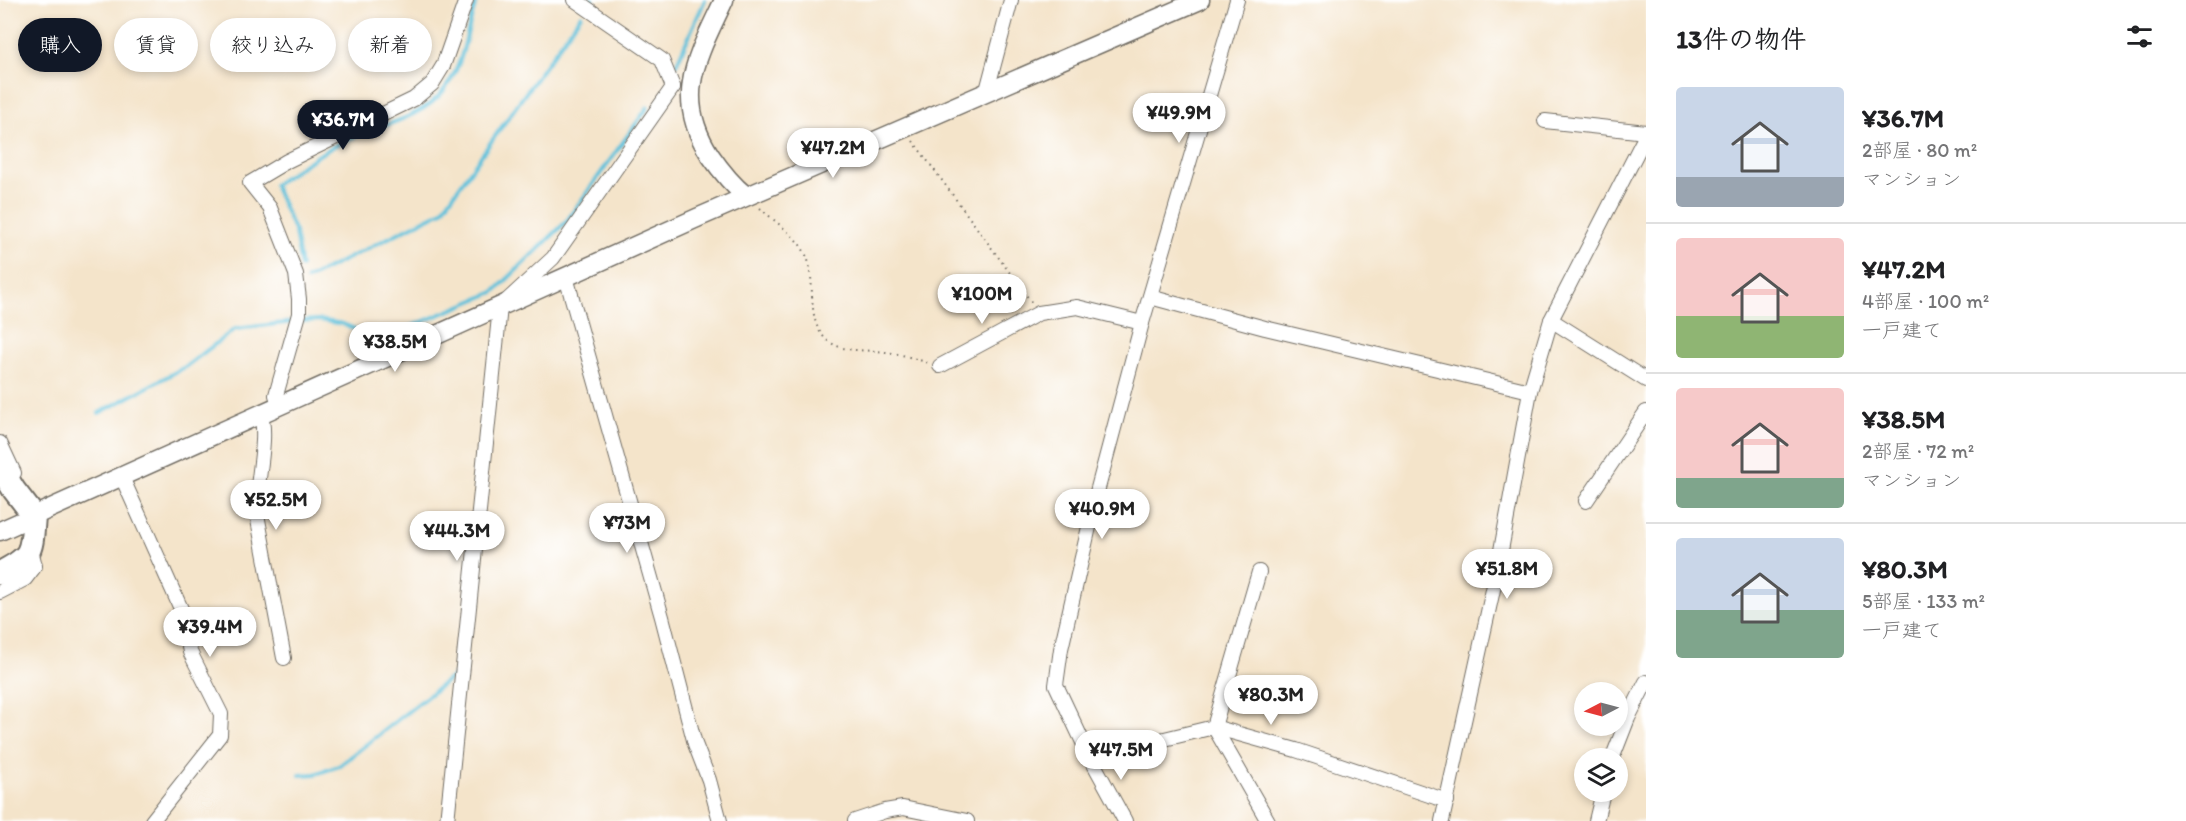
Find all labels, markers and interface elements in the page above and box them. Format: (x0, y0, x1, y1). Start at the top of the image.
chip: 購入 (18, 18, 102, 72)
chip: 賃貸 (114, 18, 198, 72)
chip: 絞り込み (210, 18, 336, 72)
chip: 新着 (348, 18, 432, 72)
icon: filters (2123, 20, 2156, 53)
text: 13件の物件 (1676, 23, 1806, 55)
pin: ¥49.9M (1130, 93, 1228, 144)
pin: ¥36.7M (294, 100, 392, 151)
text: ¥49.9M (1147, 100, 1211, 124)
text: ¥36.7M (1862, 102, 1944, 134)
text: ¥36.7M (311, 107, 375, 131)
icon: home (1724, 111, 1796, 183)
pin: ¥47.2M (784, 128, 882, 179)
text: ¥47.2M (801, 135, 865, 159)
text: 2部屋 · 80 m² (1862, 138, 1977, 162)
text: マンション (1862, 167, 1961, 191)
text: ¥47.2M (1862, 253, 1946, 285)
icon: home (1724, 262, 1796, 334)
pin: ¥100M (940, 274, 1024, 325)
text: ¥100M (952, 281, 1012, 305)
text: 4部屋 · 100 m² (1862, 289, 1989, 313)
text: 一戸建て (1862, 318, 1942, 342)
pin: ¥38.5M (346, 322, 444, 373)
text: ¥38.5M (363, 329, 427, 353)
text: ¥38.5M (1862, 403, 1945, 435)
icon: home (1724, 412, 1796, 484)
text: 2部屋 · 72 m² (1862, 439, 1974, 463)
text: マンション (1862, 468, 1961, 492)
pin: ¥52.5M (227, 480, 325, 531)
text: ¥52.5M (244, 487, 308, 511)
pin: ¥40.9M (1053, 489, 1151, 540)
text: ¥40.9M (1069, 496, 1135, 520)
pin: ¥73M (591, 503, 663, 554)
text: ¥73M (603, 510, 651, 534)
pin: ¥44.3M (408, 511, 506, 562)
text: ¥44.3M (424, 518, 490, 542)
pin: ¥51.8M (1458, 549, 1556, 600)
text: ¥80.3M (1862, 553, 1948, 585)
text: ¥51.8M (1476, 556, 1538, 580)
icon: home (1724, 562, 1796, 634)
text: 5部屋 · 133 m² (1862, 589, 1985, 613)
pin: ¥39.4M (161, 607, 259, 658)
text: ¥39.4M (177, 614, 243, 638)
text: 一戸建て (1862, 618, 1942, 642)
pin: ¥80.3M (1222, 675, 1320, 726)
text: ¥80.3M (1238, 682, 1304, 706)
north arrow (1574, 682, 1628, 736)
map controls (1574, 682, 1628, 802)
pin: ¥47.5M (1072, 730, 1170, 781)
text: ¥47.5M (1089, 737, 1153, 761)
button: layers (1574, 748, 1628, 802)

